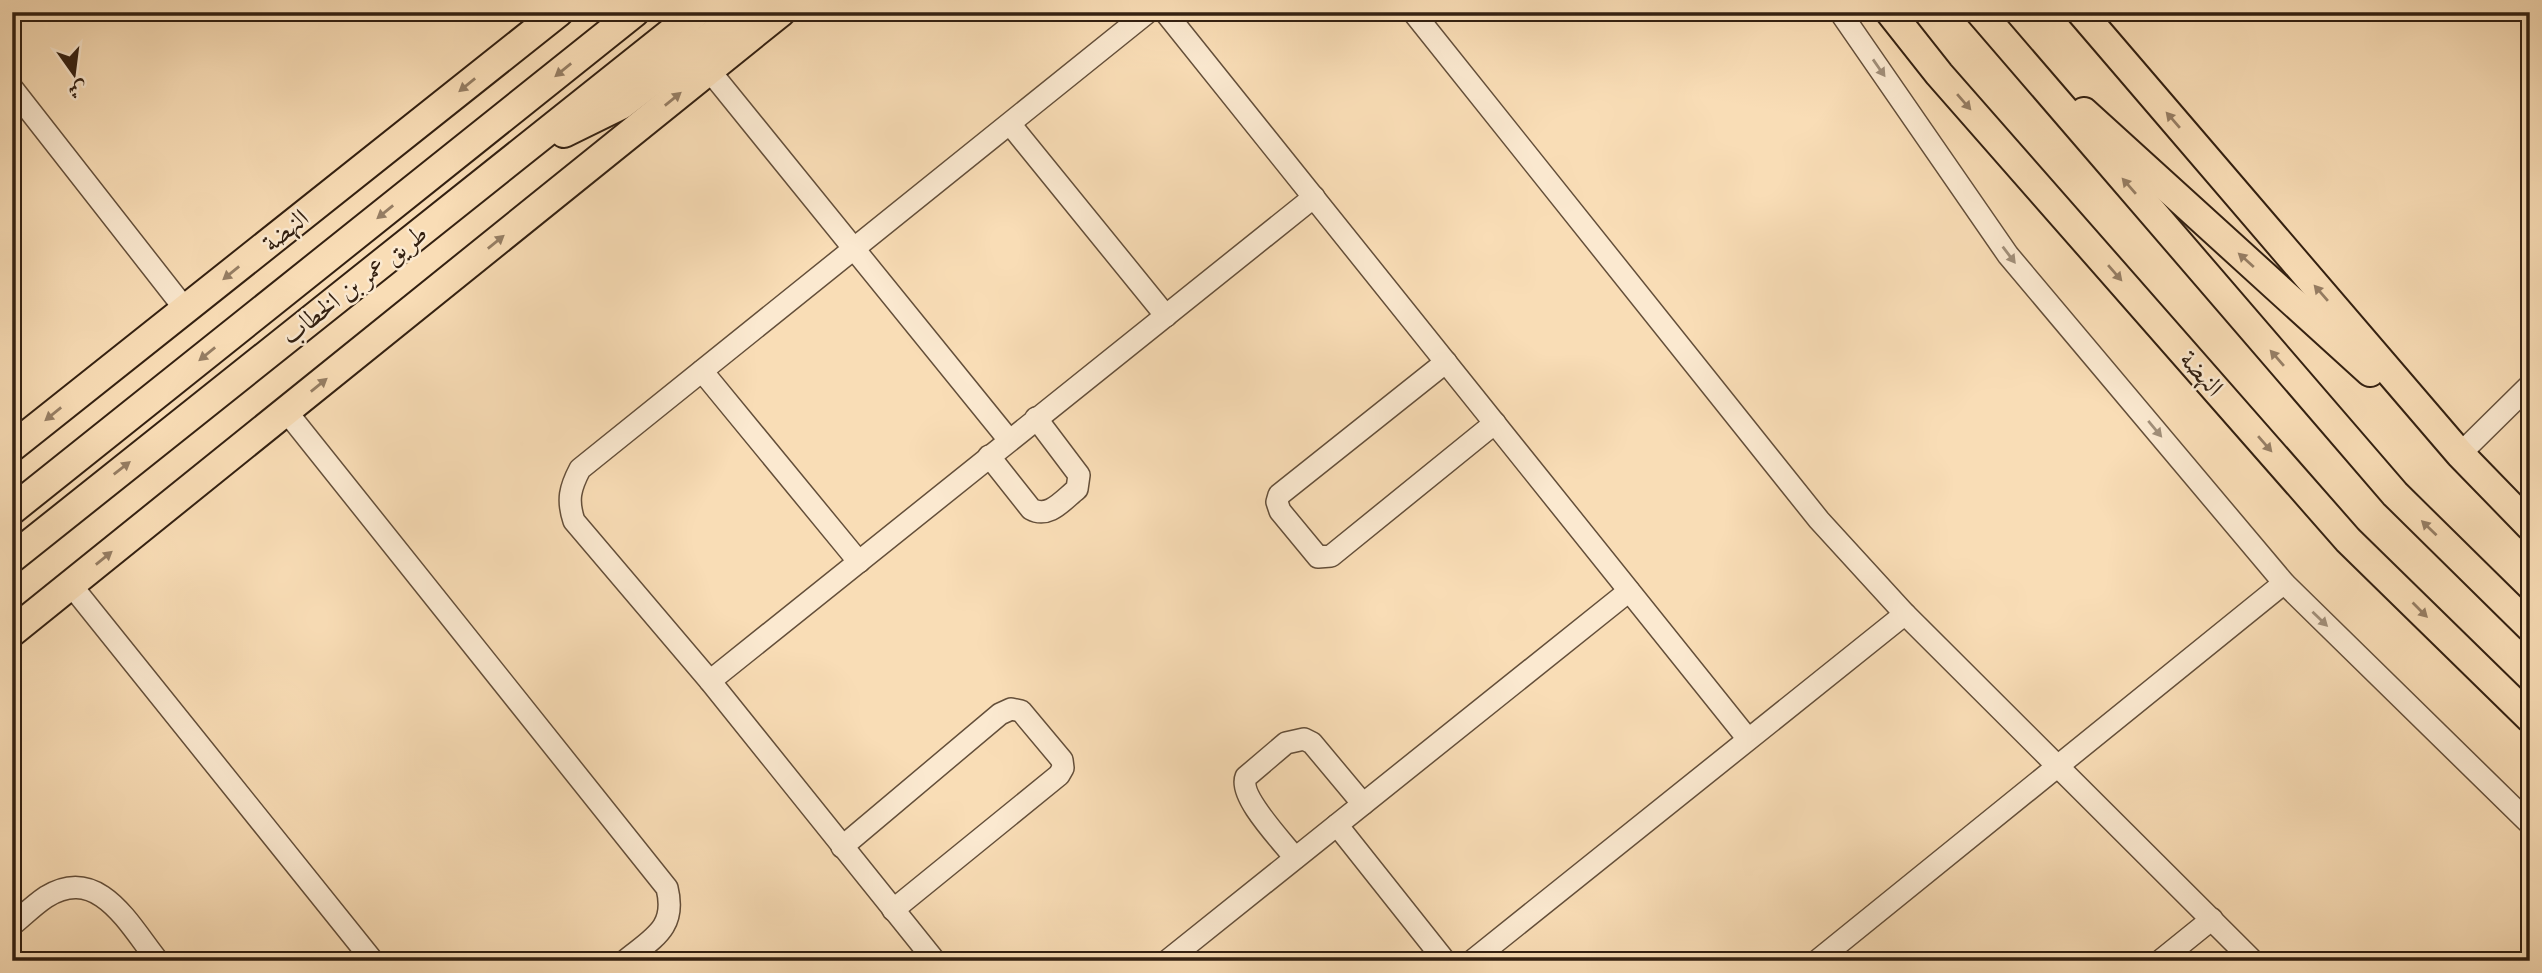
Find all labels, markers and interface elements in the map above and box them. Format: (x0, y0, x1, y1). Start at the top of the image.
north arrow (38, 38, 108, 108)
one-way arrow (1872, 59, 1886, 77)
one-way arrow (554, 63, 572, 77)
text: ش (65, 73, 90, 103)
one-way arrow (458, 78, 476, 93)
one-way arrow (664, 92, 682, 107)
one-way arrow (1956, 94, 1972, 111)
one-way arrow (2165, 111, 2181, 129)
one-way arrow (2122, 177, 2137, 194)
street label: النهضة (255, 202, 318, 262)
one-way arrow (377, 205, 395, 220)
street label: طريق عمر بن الخطاب (274, 217, 437, 355)
one-way arrow (488, 235, 505, 250)
one-way arrow (2001, 246, 2015, 264)
one-way arrow (2238, 252, 2255, 268)
one-way arrow (223, 265, 241, 280)
one-way arrow (2106, 265, 2122, 282)
one-way arrow (2314, 284, 2329, 301)
street label: النهضة (2170, 343, 2231, 406)
one-way arrow (199, 346, 216, 361)
one-way arrow (2269, 349, 2285, 367)
one-way arrow (309, 377, 327, 392)
one-way arrow (45, 407, 63, 422)
one-way arrow (2147, 420, 2162, 438)
one-way arrow (2257, 436, 2272, 453)
one-way arrow (113, 461, 131, 476)
one-way arrow (2420, 519, 2437, 536)
one-way arrow (94, 551, 112, 566)
one-way arrow (2411, 602, 2428, 618)
one-way arrow (2312, 610, 2328, 627)

